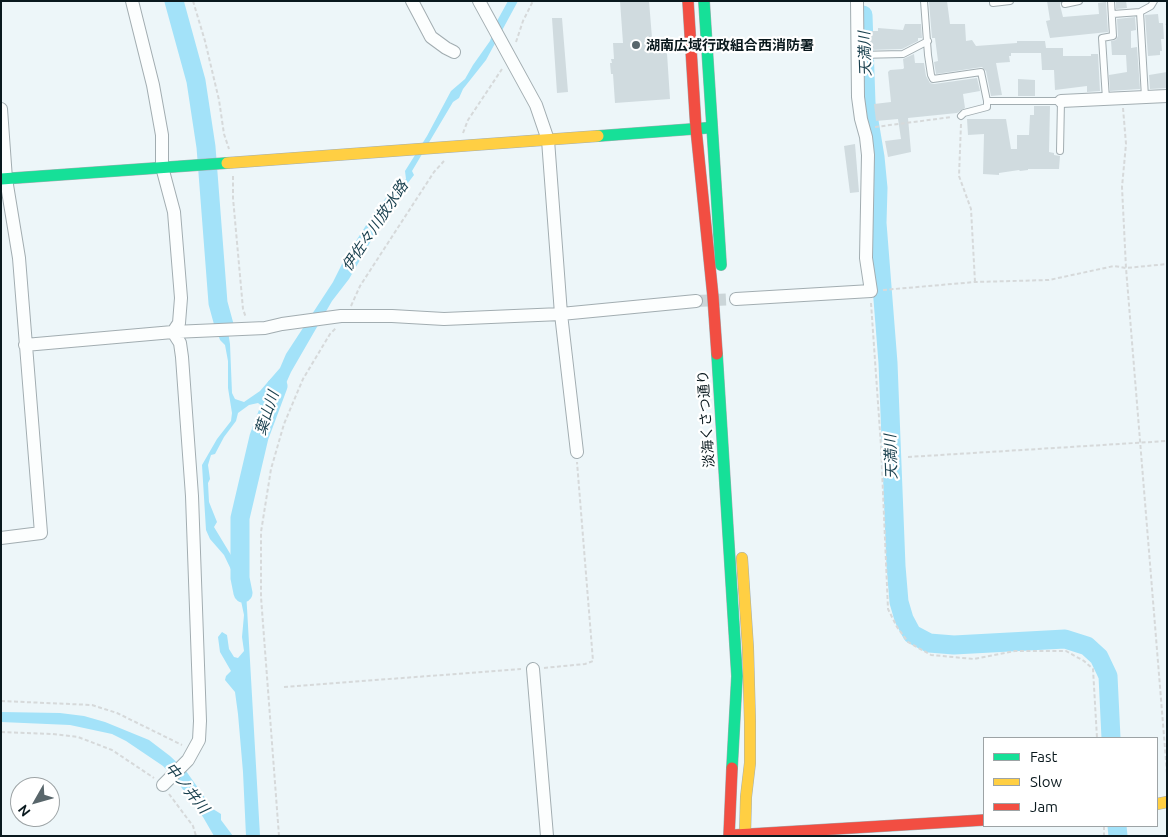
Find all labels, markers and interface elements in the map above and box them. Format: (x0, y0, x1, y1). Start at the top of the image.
water label: 天満川 (855, 31, 875, 77)
place label: 湖南広域行政組合西消防署 (646, 37, 814, 53)
marker: 湖南広域行政組合西消防署 (630, 39, 642, 51)
water label: 伊佐々川放水路 (338, 177, 412, 275)
street label: 淡海くさつ通り (694, 370, 718, 468)
water label: 葉山川 (251, 389, 283, 437)
water label: 天満川 (881, 434, 901, 480)
legend (983, 737, 1158, 827)
text: Fast (1030, 748, 1057, 765)
water label: 中ノ井川 (161, 759, 213, 817)
text: Slow (1030, 773, 1062, 790)
north arrow (10, 777, 60, 827)
text: Jam (1030, 798, 1058, 815)
text: N (14, 802, 33, 820)

